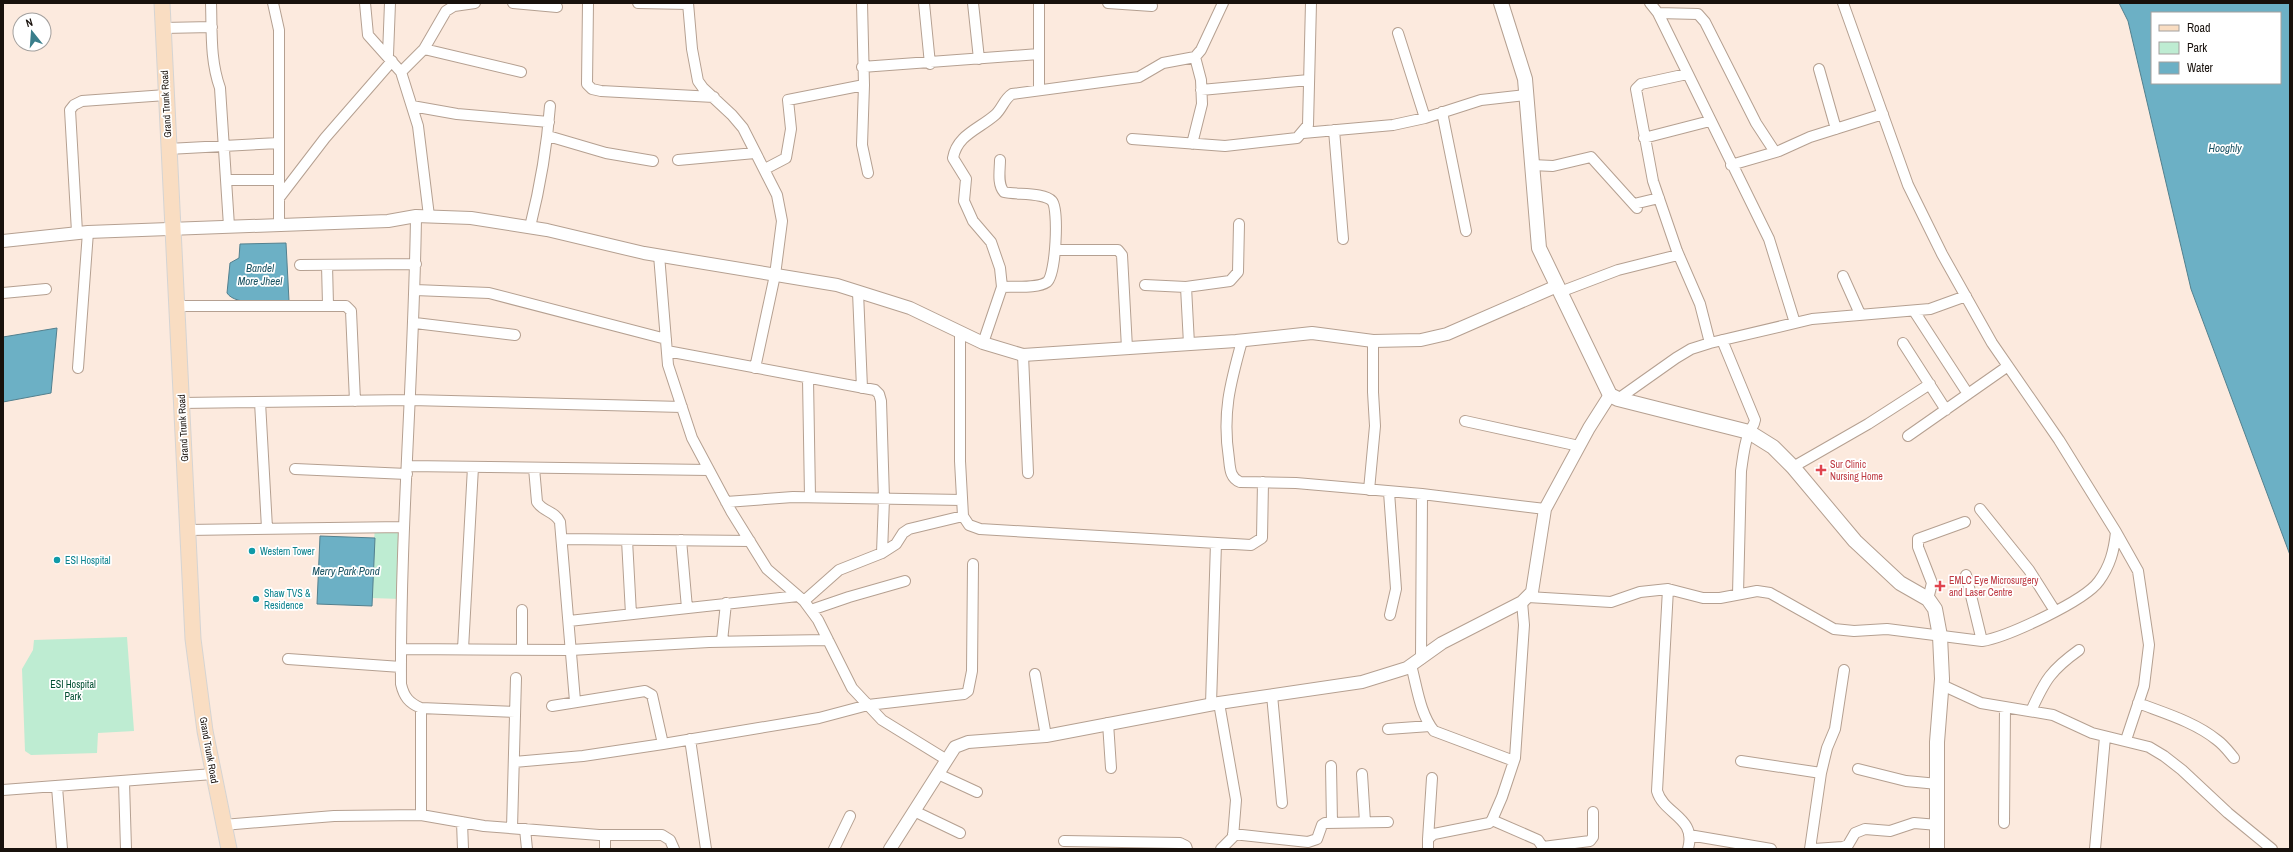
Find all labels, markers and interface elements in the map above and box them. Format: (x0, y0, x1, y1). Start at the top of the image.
north arrow (12, 12, 52, 52)
legend (2151, 12, 2281, 84)
text: N (24, 15, 34, 30)
text: Road (2187, 20, 2211, 36)
text: Park (2187, 40, 2207, 56)
text: Water (2187, 60, 2214, 76)
street label: Grand Trunk Road (158, 70, 174, 138)
water label: Hooghly (2208, 141, 2242, 155)
water label: Bandel More Jheel (238, 261, 283, 288)
street label: Grand Trunk Road (175, 394, 191, 462)
place label: Sur Clinic Nursing Home (1830, 458, 1883, 483)
marker: Sur Clinic Nursing Home (1815, 464, 1827, 476)
place label: Western Tower (260, 545, 315, 558)
marker: Western Tower (247, 546, 257, 556)
place label: ESI Hospital (65, 554, 111, 567)
marker: ESI Hospital (52, 555, 62, 565)
water label: Merry Park Pond (312, 564, 381, 578)
place label: EMLC Eye Microsurgery and Laser Centre (1949, 574, 2039, 599)
marker: EMLC Eye Microsurgery and Laser Centre (1934, 580, 1946, 592)
place label: Shaw TVS & Residence (264, 587, 311, 612)
marker: Shaw TVS & Residence (251, 594, 261, 604)
park label: ESI Hospital Park (50, 678, 96, 703)
street label: Grand Trunk Road (197, 716, 221, 784)

